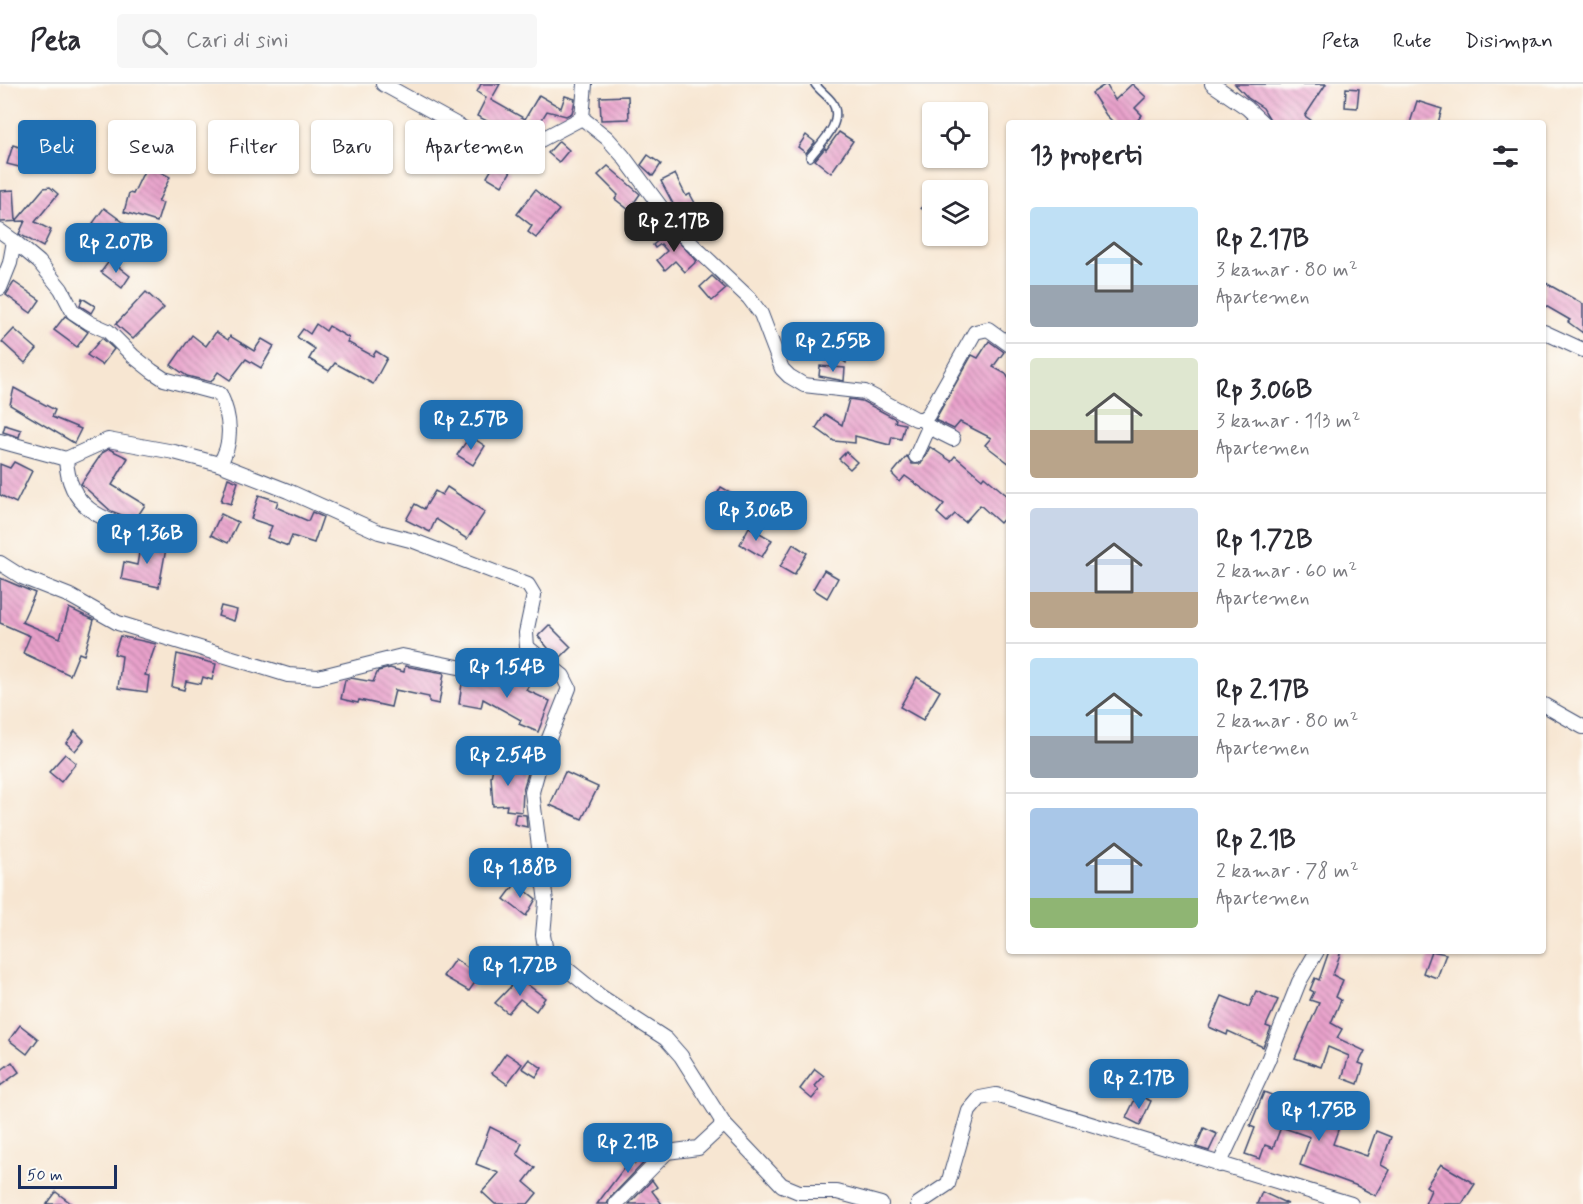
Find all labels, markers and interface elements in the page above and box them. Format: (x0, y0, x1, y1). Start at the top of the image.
search box (117, 14, 537, 68)
text: Peta (30, 23, 81, 60)
icon: search (138, 25, 171, 58)
text: Cari di sini (186, 27, 289, 55)
text: Peta (1322, 27, 1360, 55)
text: Rute (1393, 27, 1432, 55)
text: Disimpan (1465, 27, 1553, 55)
map controls (922, 102, 988, 246)
button: locate (922, 102, 988, 168)
chip: Beli (18, 120, 96, 174)
chip: Sewa (108, 120, 196, 174)
chip: Filter (208, 120, 299, 174)
chip: Baru (311, 120, 393, 174)
chip: Apartemen (405, 120, 545, 174)
text: 13 properti (1030, 139, 1142, 173)
icon: filters (1489, 140, 1522, 173)
button: layers (922, 180, 988, 246)
pin: Rp 2.17B (612, 202, 736, 253)
text: Rp 2.17B (638, 208, 710, 235)
pin: Rp 2.07B (54, 223, 178, 274)
text: Rp 2.17B (1216, 223, 1309, 257)
text: Rp 2.07B (79, 229, 153, 256)
icon: home (1078, 231, 1150, 303)
text: 3 kamar · 80 m² (1216, 257, 1358, 284)
text: Apartemen (1216, 284, 1309, 311)
pin: Rp 2.55B (771, 322, 895, 373)
text: Rp 2.55B (795, 328, 871, 355)
text: Rp 3.06B (1216, 374, 1312, 408)
icon: home (1078, 382, 1150, 454)
pin: Rp 2.57B (409, 400, 533, 451)
text: Rp 2.57B (434, 406, 508, 433)
text: 3 kamar · 113 m² (1216, 408, 1360, 435)
text: Apartemen (1216, 435, 1309, 462)
pin: Rp 3.06B (694, 491, 818, 542)
text: Rp 3.06B (719, 497, 793, 524)
pin: Rp 1.36B (85, 514, 209, 565)
text: Rp 1.36B (111, 520, 183, 547)
text: Rp 1.72B (1216, 524, 1313, 558)
icon: home (1078, 532, 1150, 604)
text: 2 kamar · 60 m² (1216, 558, 1357, 585)
text: Apartemen (1216, 585, 1309, 612)
pin: Rp 1.54B (445, 648, 569, 699)
text: Rp 1.54B (469, 654, 545, 681)
text: Rp 2.17B (1216, 674, 1309, 708)
icon: home (1078, 682, 1150, 754)
text: 2 kamar · 80 m² (1216, 708, 1358, 735)
text: Apartemen (1216, 735, 1309, 762)
pin: Rp 2.54B (446, 736, 570, 787)
text: Rp 2.54B (470, 742, 546, 769)
text: Rp 2.1B (1216, 824, 1296, 858)
icon: home (1078, 832, 1150, 904)
pin: Rp 1.88B (458, 848, 582, 899)
text: Rp 1.88B (483, 854, 557, 881)
text: 2 kamar · 78 m² (1216, 858, 1359, 885)
text: Apartemen (1216, 885, 1309, 912)
pin: Rp 1.72B (458, 946, 582, 997)
text: Rp 1.72B (483, 952, 557, 979)
pin: Rp 2.17B (1077, 1059, 1201, 1110)
text: Rp 2.17B (1103, 1065, 1175, 1092)
pin: Rp 1.75B (1257, 1091, 1381, 1142)
text: Rp 1.75B (1282, 1097, 1356, 1124)
pin: Rp 2.1B (573, 1123, 683, 1174)
text: Rp 2.1B (597, 1129, 659, 1156)
scale bar (18, 1162, 117, 1190)
text: 50 m (27, 1165, 63, 1186)

